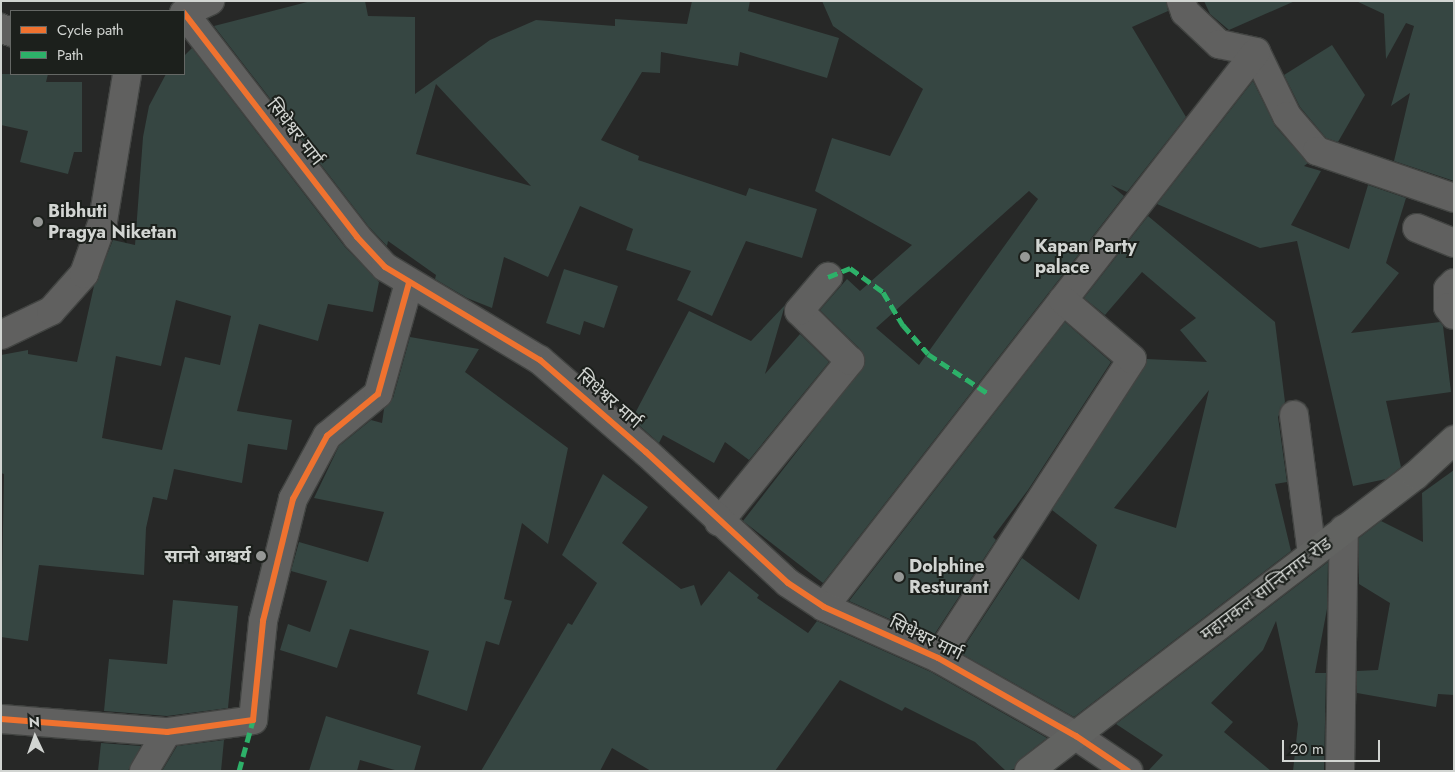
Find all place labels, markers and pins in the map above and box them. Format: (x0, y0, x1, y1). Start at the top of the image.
place label: Bibhuti Pragya Niketan (48, 201, 177, 243)
marker: Bibhuti Pragya Niketan (32, 216, 44, 228)
place label: Kapan Party palace (1035, 236, 1137, 278)
marker: Kapan Party palace (1019, 251, 1031, 263)
place label: सानो आश्चर्य (164, 545, 251, 567)
marker: सानो आश्चर्य (255, 550, 267, 562)
place label: Dolphine Resturant (909, 556, 988, 598)
marker: Dolphine Resturant (893, 571, 905, 583)

